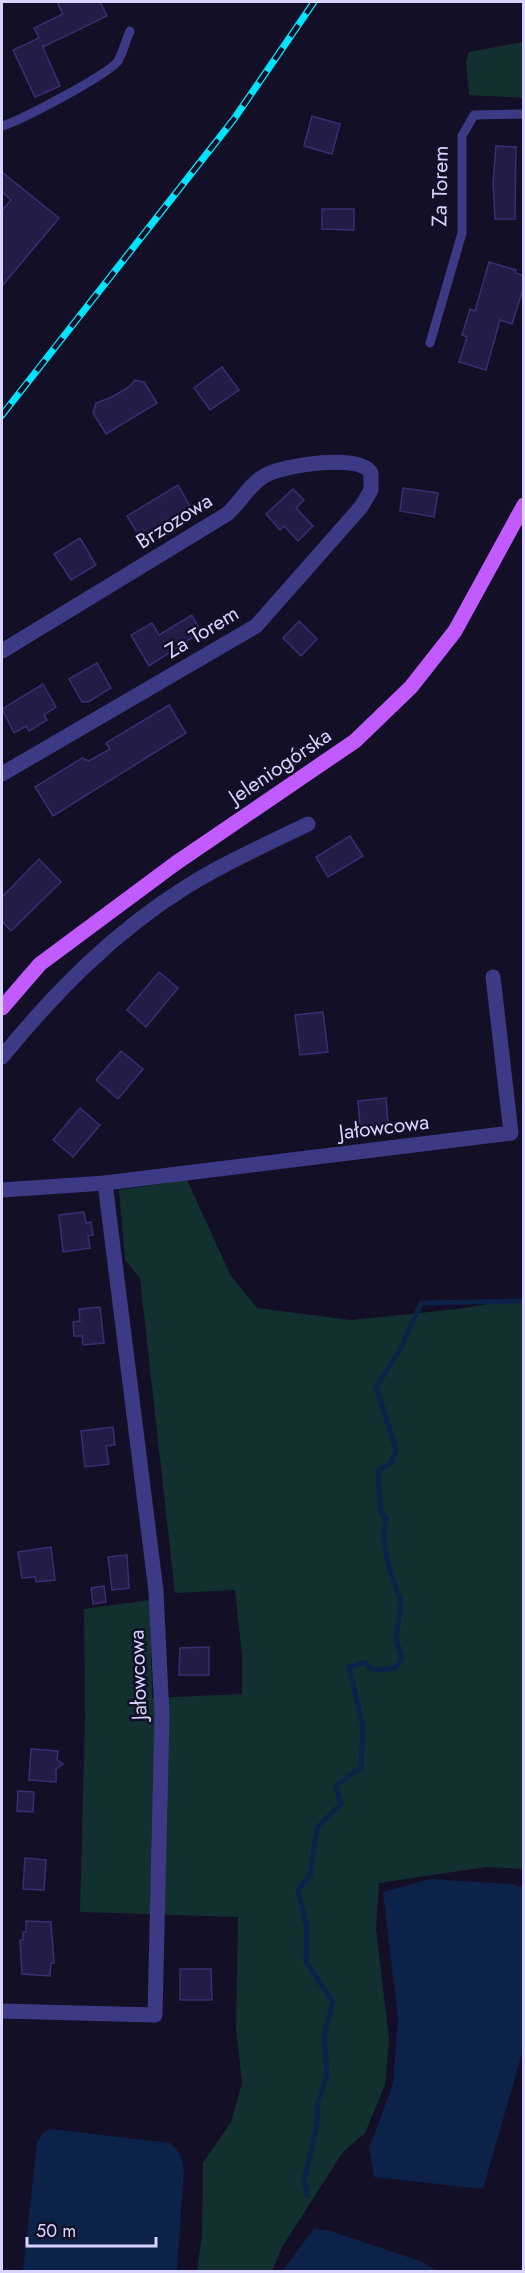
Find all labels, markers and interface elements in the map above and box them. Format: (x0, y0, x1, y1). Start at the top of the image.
street label: Za Torem (424, 145, 456, 227)
street label: Brzozowa (130, 486, 218, 556)
street label: Za Torem (160, 598, 244, 666)
street label: Jeleniogórska (220, 721, 337, 813)
street label: Jałowcowa (334, 1107, 431, 1148)
street label: Jałowcowa (121, 1629, 155, 1724)
scale bar (27, 2210, 156, 2248)
text: 50 m (36, 2218, 76, 2244)

